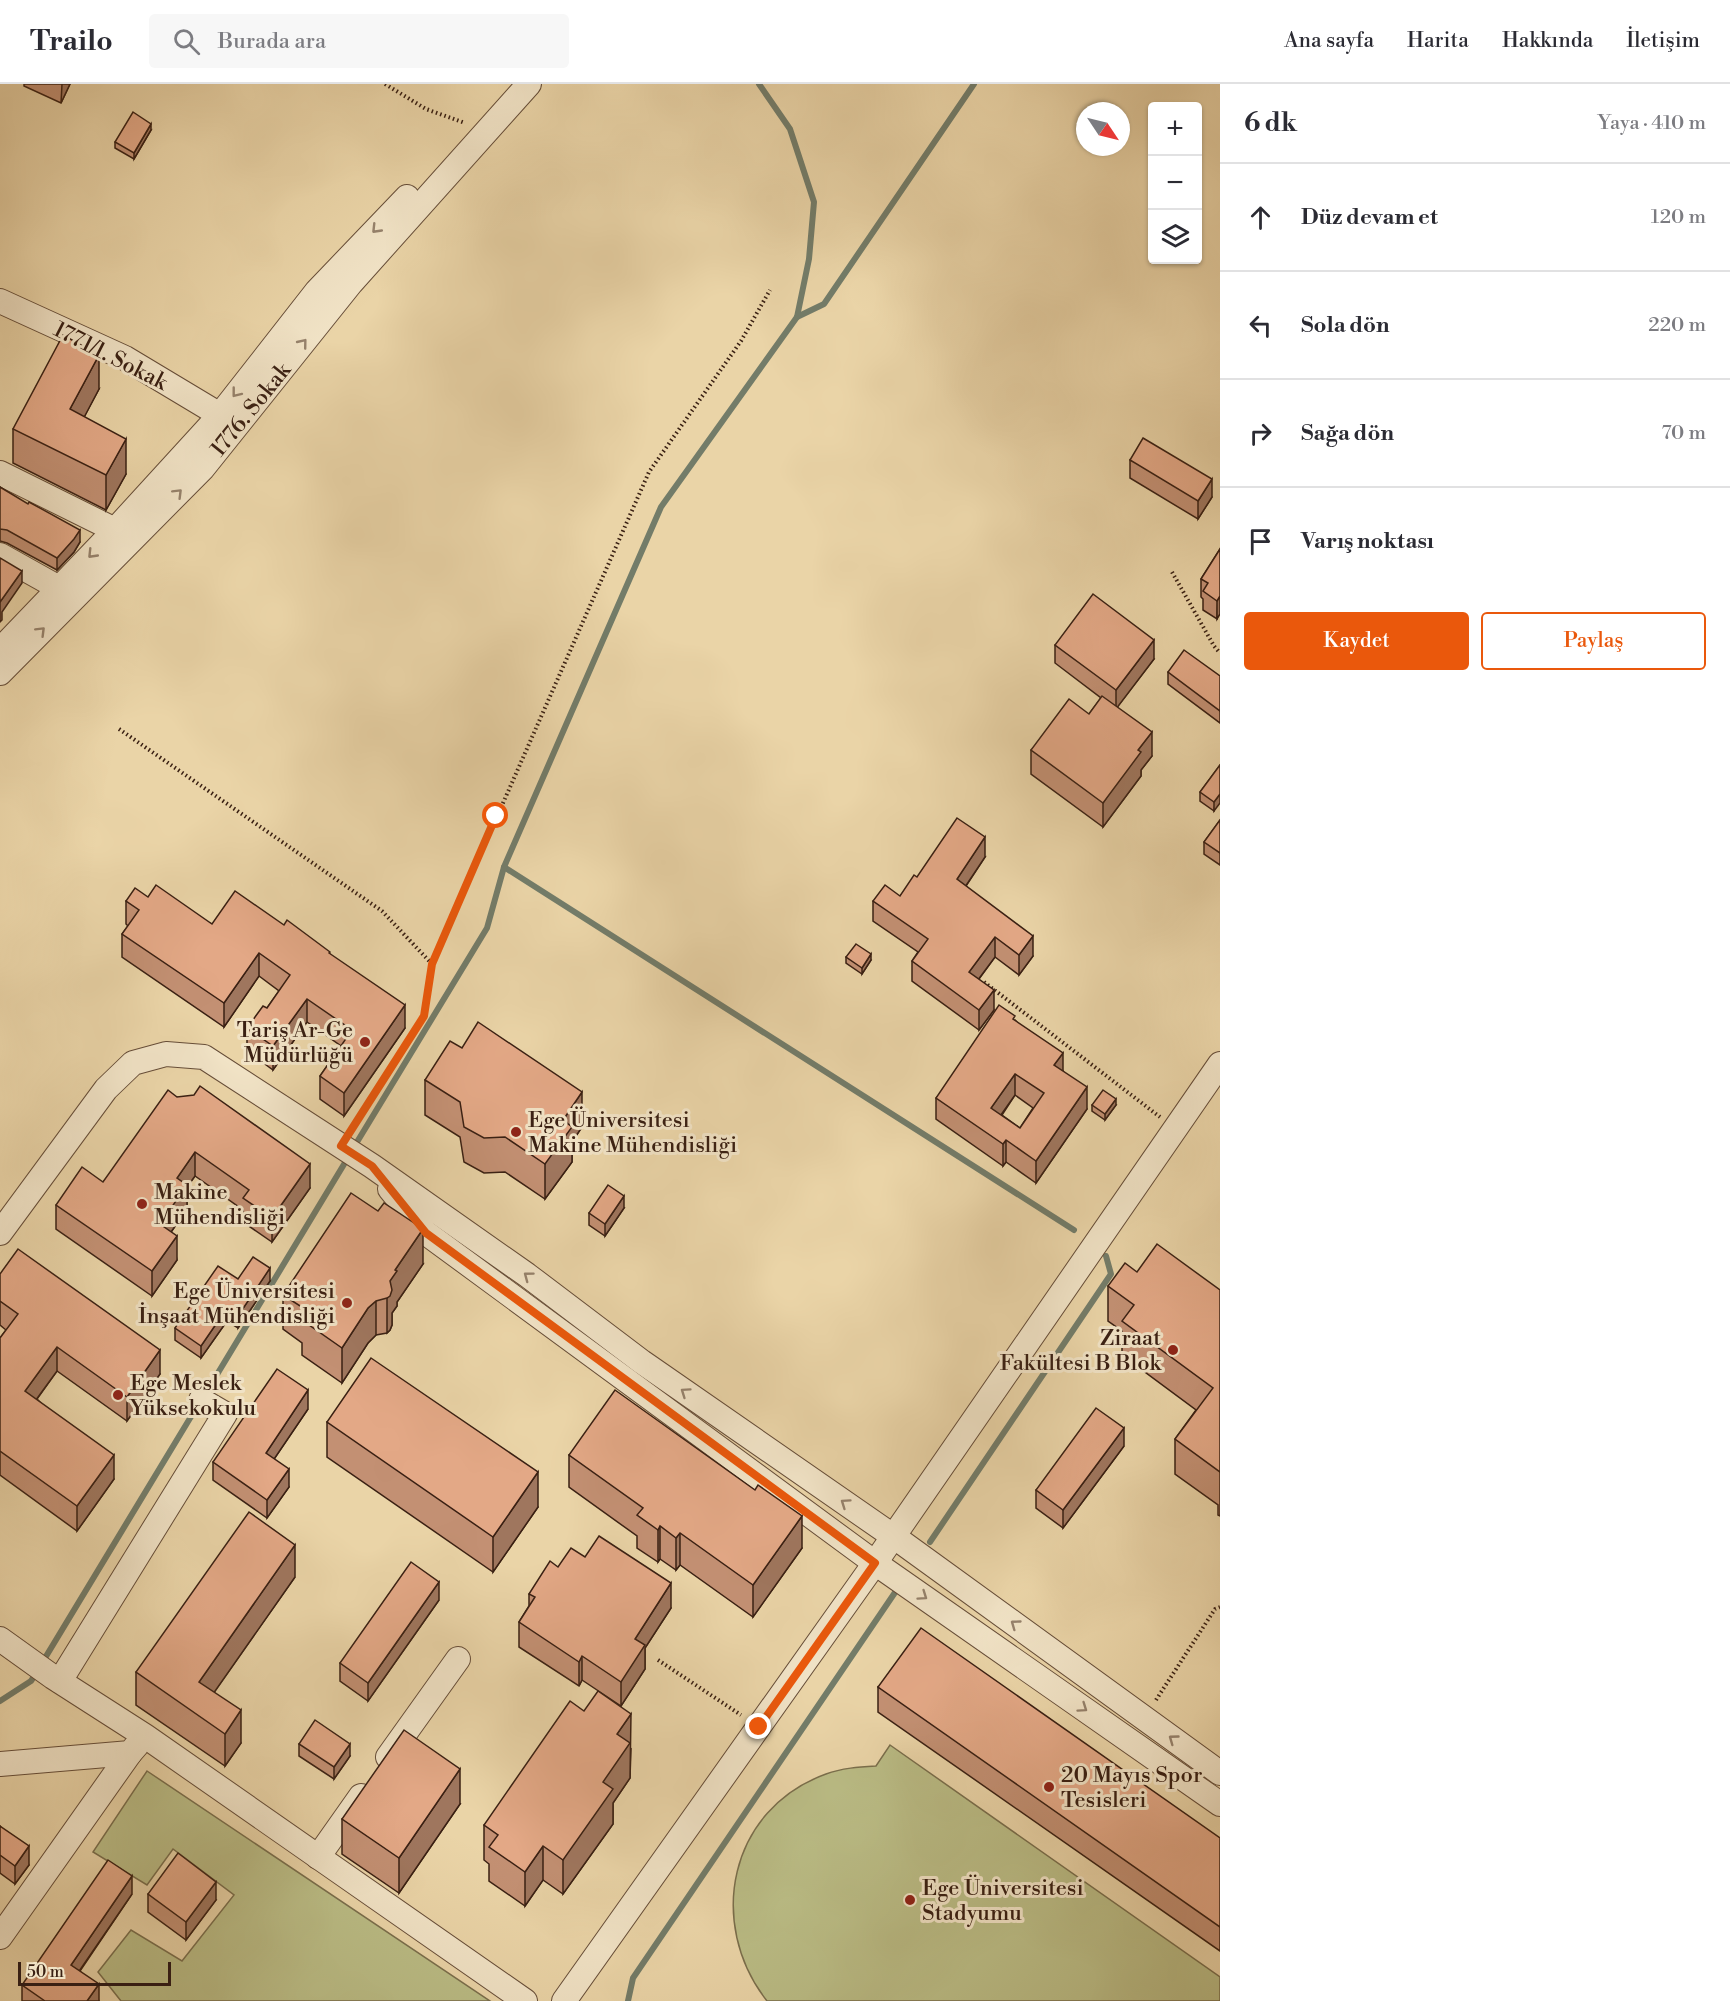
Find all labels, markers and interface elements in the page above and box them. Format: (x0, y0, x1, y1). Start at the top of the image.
search box (149, 14, 569, 68)
text: Trailo (30, 24, 113, 59)
icon: search (170, 25, 203, 58)
text: Burada ara (218, 28, 326, 55)
text: Ana sayfa (1284, 28, 1374, 54)
text: Harita (1407, 28, 1469, 54)
text: Hakkında (1502, 28, 1593, 54)
text: İletişim (1626, 28, 1700, 54)
north arrow (1076, 102, 1130, 156)
map controls (1148, 102, 1202, 264)
button: + (1148, 102, 1202, 156)
text: 6 dk (1244, 107, 1297, 139)
text: Yaya · 410 m (1598, 111, 1706, 136)
button: − (1148, 156, 1202, 210)
icon: ahead (1244, 201, 1277, 234)
text: Düz devam et (1301, 204, 1438, 231)
text: 120 m (1651, 205, 1706, 230)
button: layers (1148, 210, 1202, 264)
one-way arrow (372, 222, 383, 233)
icon: left (1244, 309, 1277, 342)
text: Sola dön (1301, 312, 1389, 339)
text: 220 m (1648, 313, 1706, 338)
street label: 1771/1. Sokak (49, 316, 173, 397)
one-way arrow (295, 339, 306, 350)
street label: 1776. Sokak (205, 357, 298, 462)
one-way arrow (233, 387, 244, 398)
icon: right (1244, 417, 1277, 450)
text: Sağa dön (1301, 420, 1394, 447)
text: 70 m (1662, 421, 1706, 446)
one-way arrow (171, 489, 182, 500)
icon: arrive (1244, 525, 1277, 558)
text: Varış noktası (1301, 528, 1434, 555)
one-way arrow (88, 546, 99, 557)
button: Kaydet (1244, 612, 1469, 670)
button: Paylaş (1481, 612, 1706, 670)
one-way arrow (34, 628, 45, 638)
route start (482, 802, 508, 828)
place label: Tariş Ar-Ge Müdürlüğü (237, 1017, 353, 1069)
marker: Tariş Ar-Ge Müdürlüğü (358, 1035, 372, 1049)
place label: Ege Üniversitesi Makine Mühendisliği (528, 1106, 737, 1159)
marker: Ege Üniversitesi Makine Mühendisliği (509, 1125, 523, 1139)
place label: Makine Mühendisliği (154, 1179, 285, 1231)
marker: Makine Mühendisliği (135, 1197, 149, 1211)
one-way arrow (523, 1273, 534, 1284)
place label: Ege Üniversitesi İnşaat Mühendisliği (138, 1277, 335, 1330)
marker: Ege Üniversitesi İnşaat Mühendisliği (340, 1296, 354, 1310)
place label: Ziraat Fakültesi B Blok (1000, 1325, 1163, 1377)
marker: Ziraat Fakültesi B Blok (1166, 1343, 1180, 1357)
place label: Ege Meslek Yüksekokulu (129, 1370, 256, 1422)
marker: Ege Meslek Yüksekokulu (111, 1388, 125, 1402)
one-way arrow (680, 1388, 691, 1399)
one-way arrow (841, 1499, 852, 1510)
one-way arrow (916, 1589, 927, 1600)
one-way arrow (1010, 1621, 1021, 1632)
one-way arrow (1076, 1701, 1087, 1712)
route end (745, 1713, 771, 1739)
one-way arrow (1168, 1735, 1179, 1746)
place label: 20 Mayıs Spor Tesisleri (1061, 1762, 1202, 1814)
marker: 20 Mayıs Spor Tesisleri (1042, 1780, 1056, 1794)
place label: Ege Üniversitesi Stadyumu (922, 1874, 1084, 1927)
marker: Ege Üniversitesi Stadyumu (903, 1893, 917, 1907)
scale bar (18, 1959, 171, 1986)
text: 50 m (27, 1962, 64, 1982)

